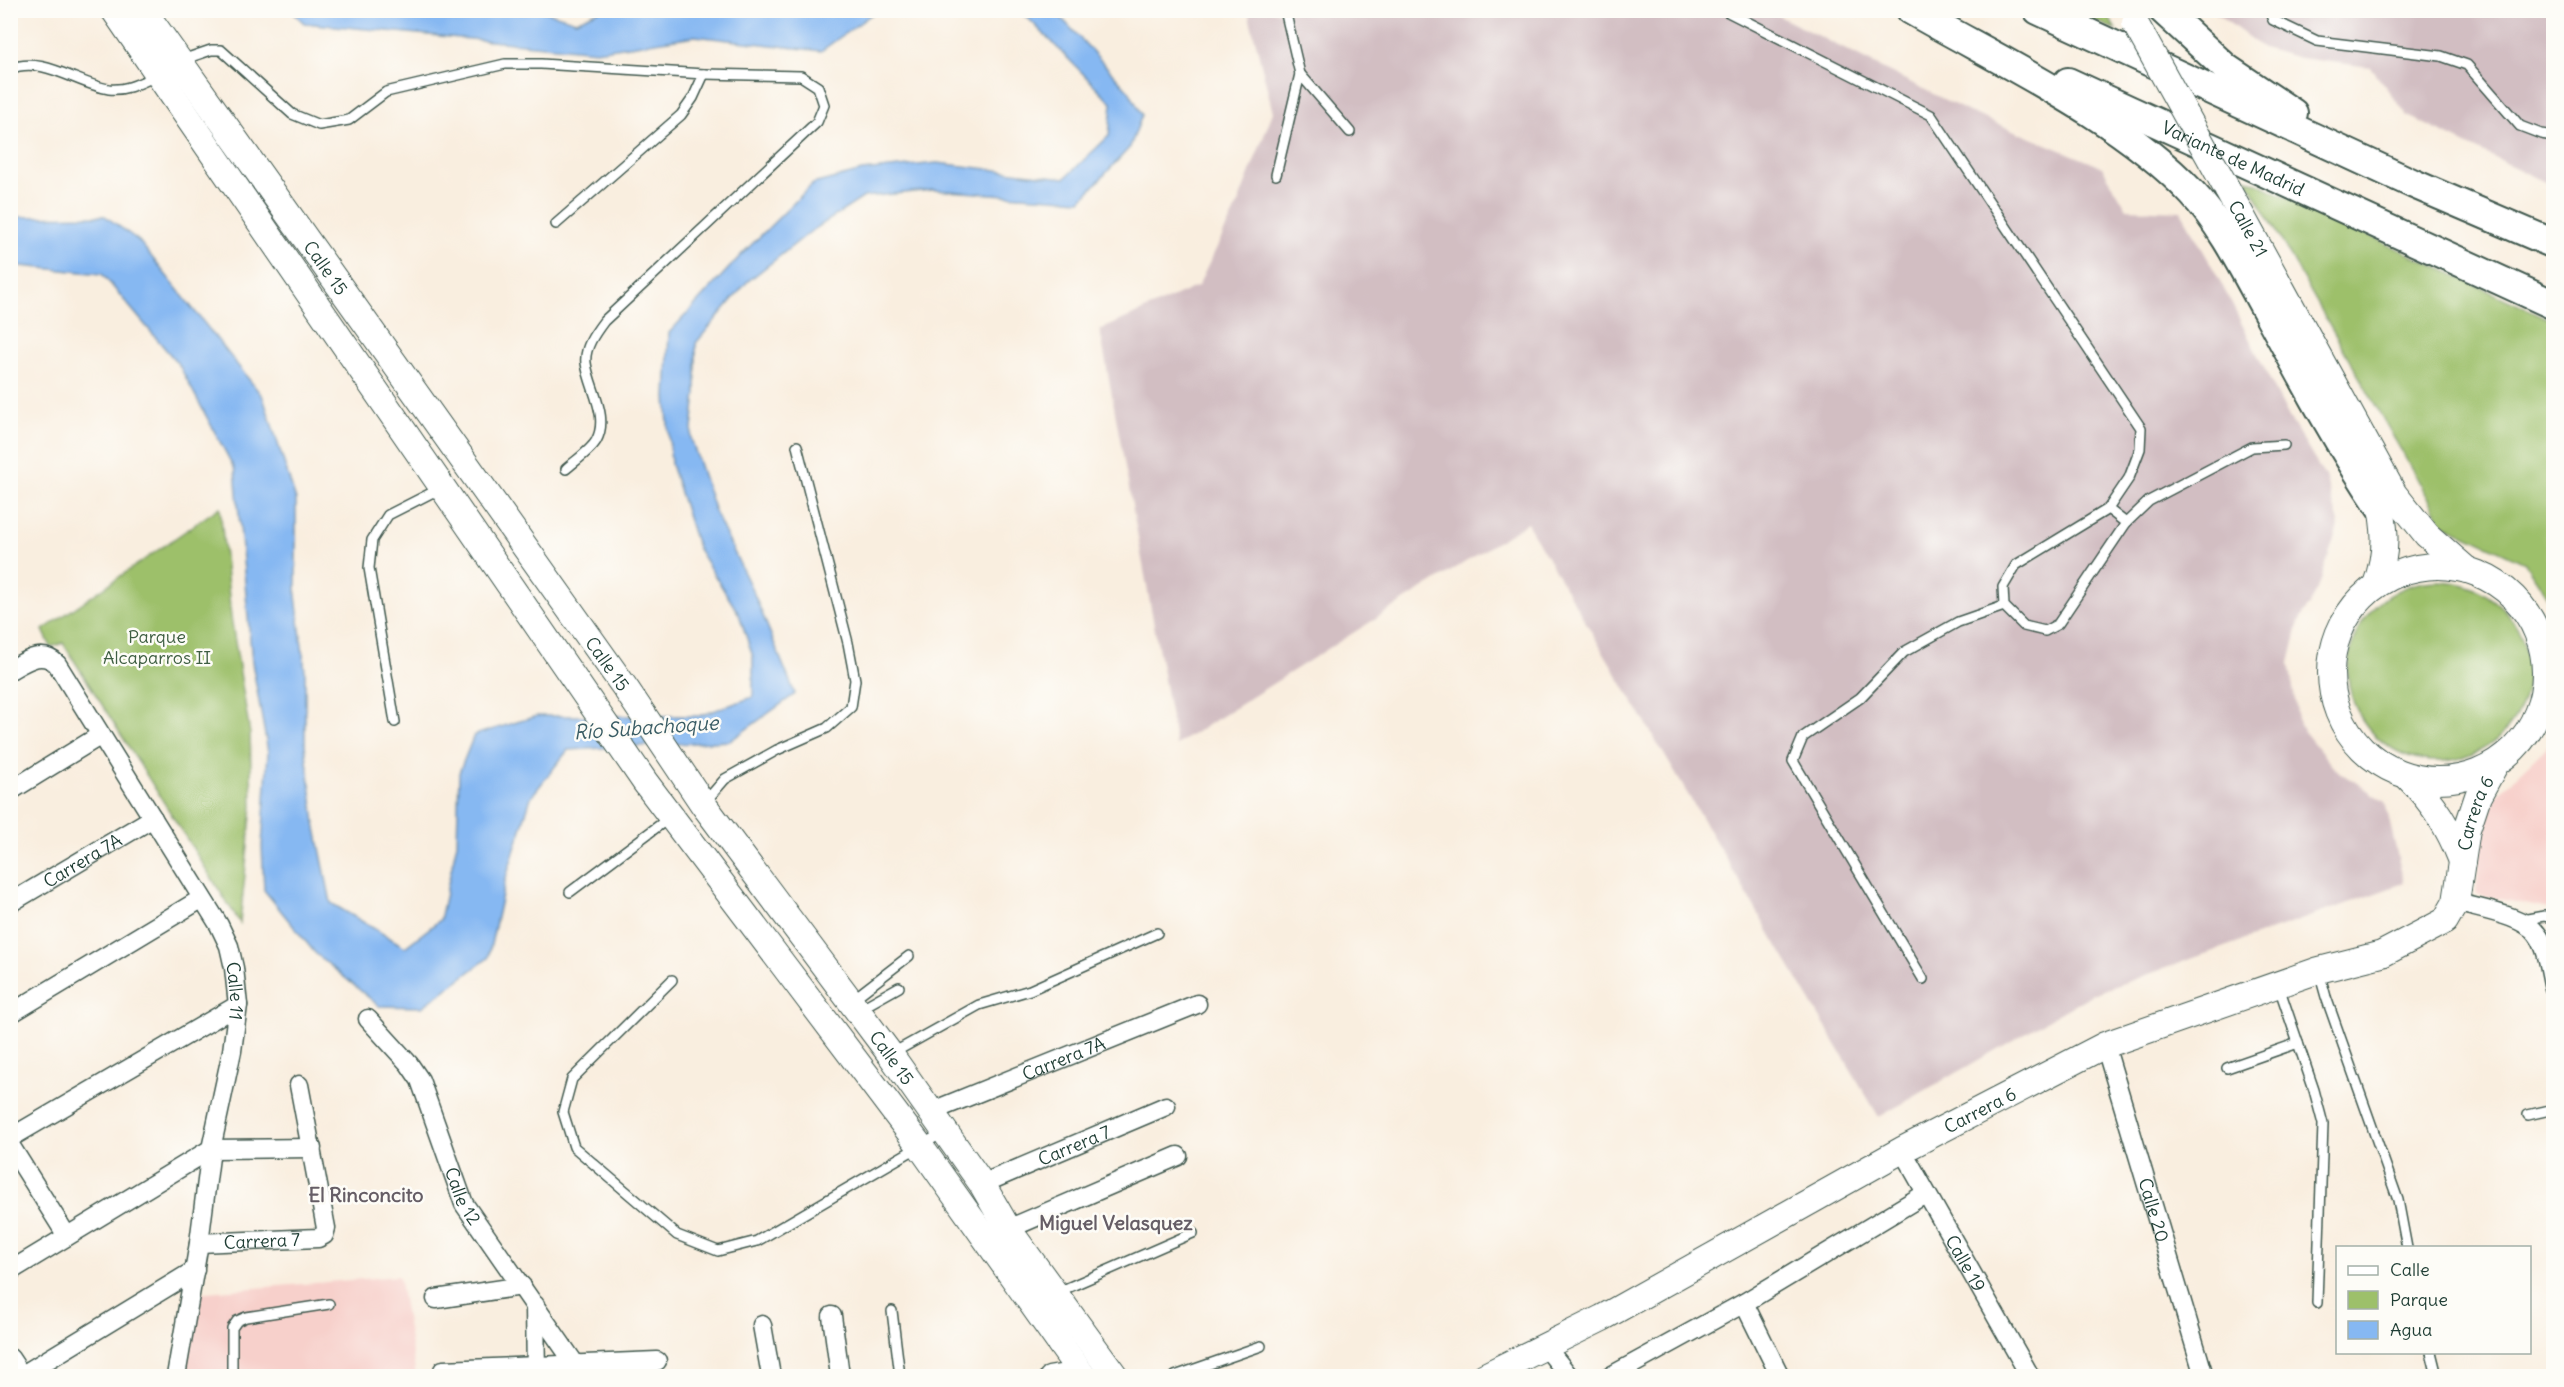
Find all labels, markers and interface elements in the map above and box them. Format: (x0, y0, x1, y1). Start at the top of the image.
street label: Variante de Madrid (2158, 115, 2309, 201)
street label: Calle 21 (2224, 196, 2273, 261)
street label: Calle 15 (299, 236, 353, 299)
park label: Parque Alcaparros II (103, 625, 211, 669)
street label: Calle 15 (581, 632, 635, 695)
water label: Río Subachoque (573, 709, 720, 745)
street label: Carrera 6 (2452, 772, 2498, 852)
street label: Carrera 7A (39, 828, 126, 892)
street label: Calle 11 (221, 959, 250, 1021)
street label: Calle 15 (865, 1026, 920, 1089)
street label: Carrera 7A (1019, 1031, 1108, 1085)
street label: Carrera 6 (1940, 1082, 2020, 1138)
street label: Carrera 7 (1034, 1119, 1114, 1170)
street label: Calle 12 (440, 1164, 486, 1229)
street label: Calle 20 (2134, 1175, 2175, 1245)
district label: El Rinconcito (308, 1182, 424, 1207)
district label: Miguel Velasquez (1039, 1210, 1193, 1235)
street label: Carrera 7 (223, 1227, 301, 1253)
street label: Calle 19 (1941, 1231, 1991, 1296)
legend (2336, 1246, 2531, 1354)
text: Calle (2390, 1258, 2430, 1281)
text: Parque (2390, 1288, 2448, 1311)
text: Agua (2390, 1318, 2432, 1341)

